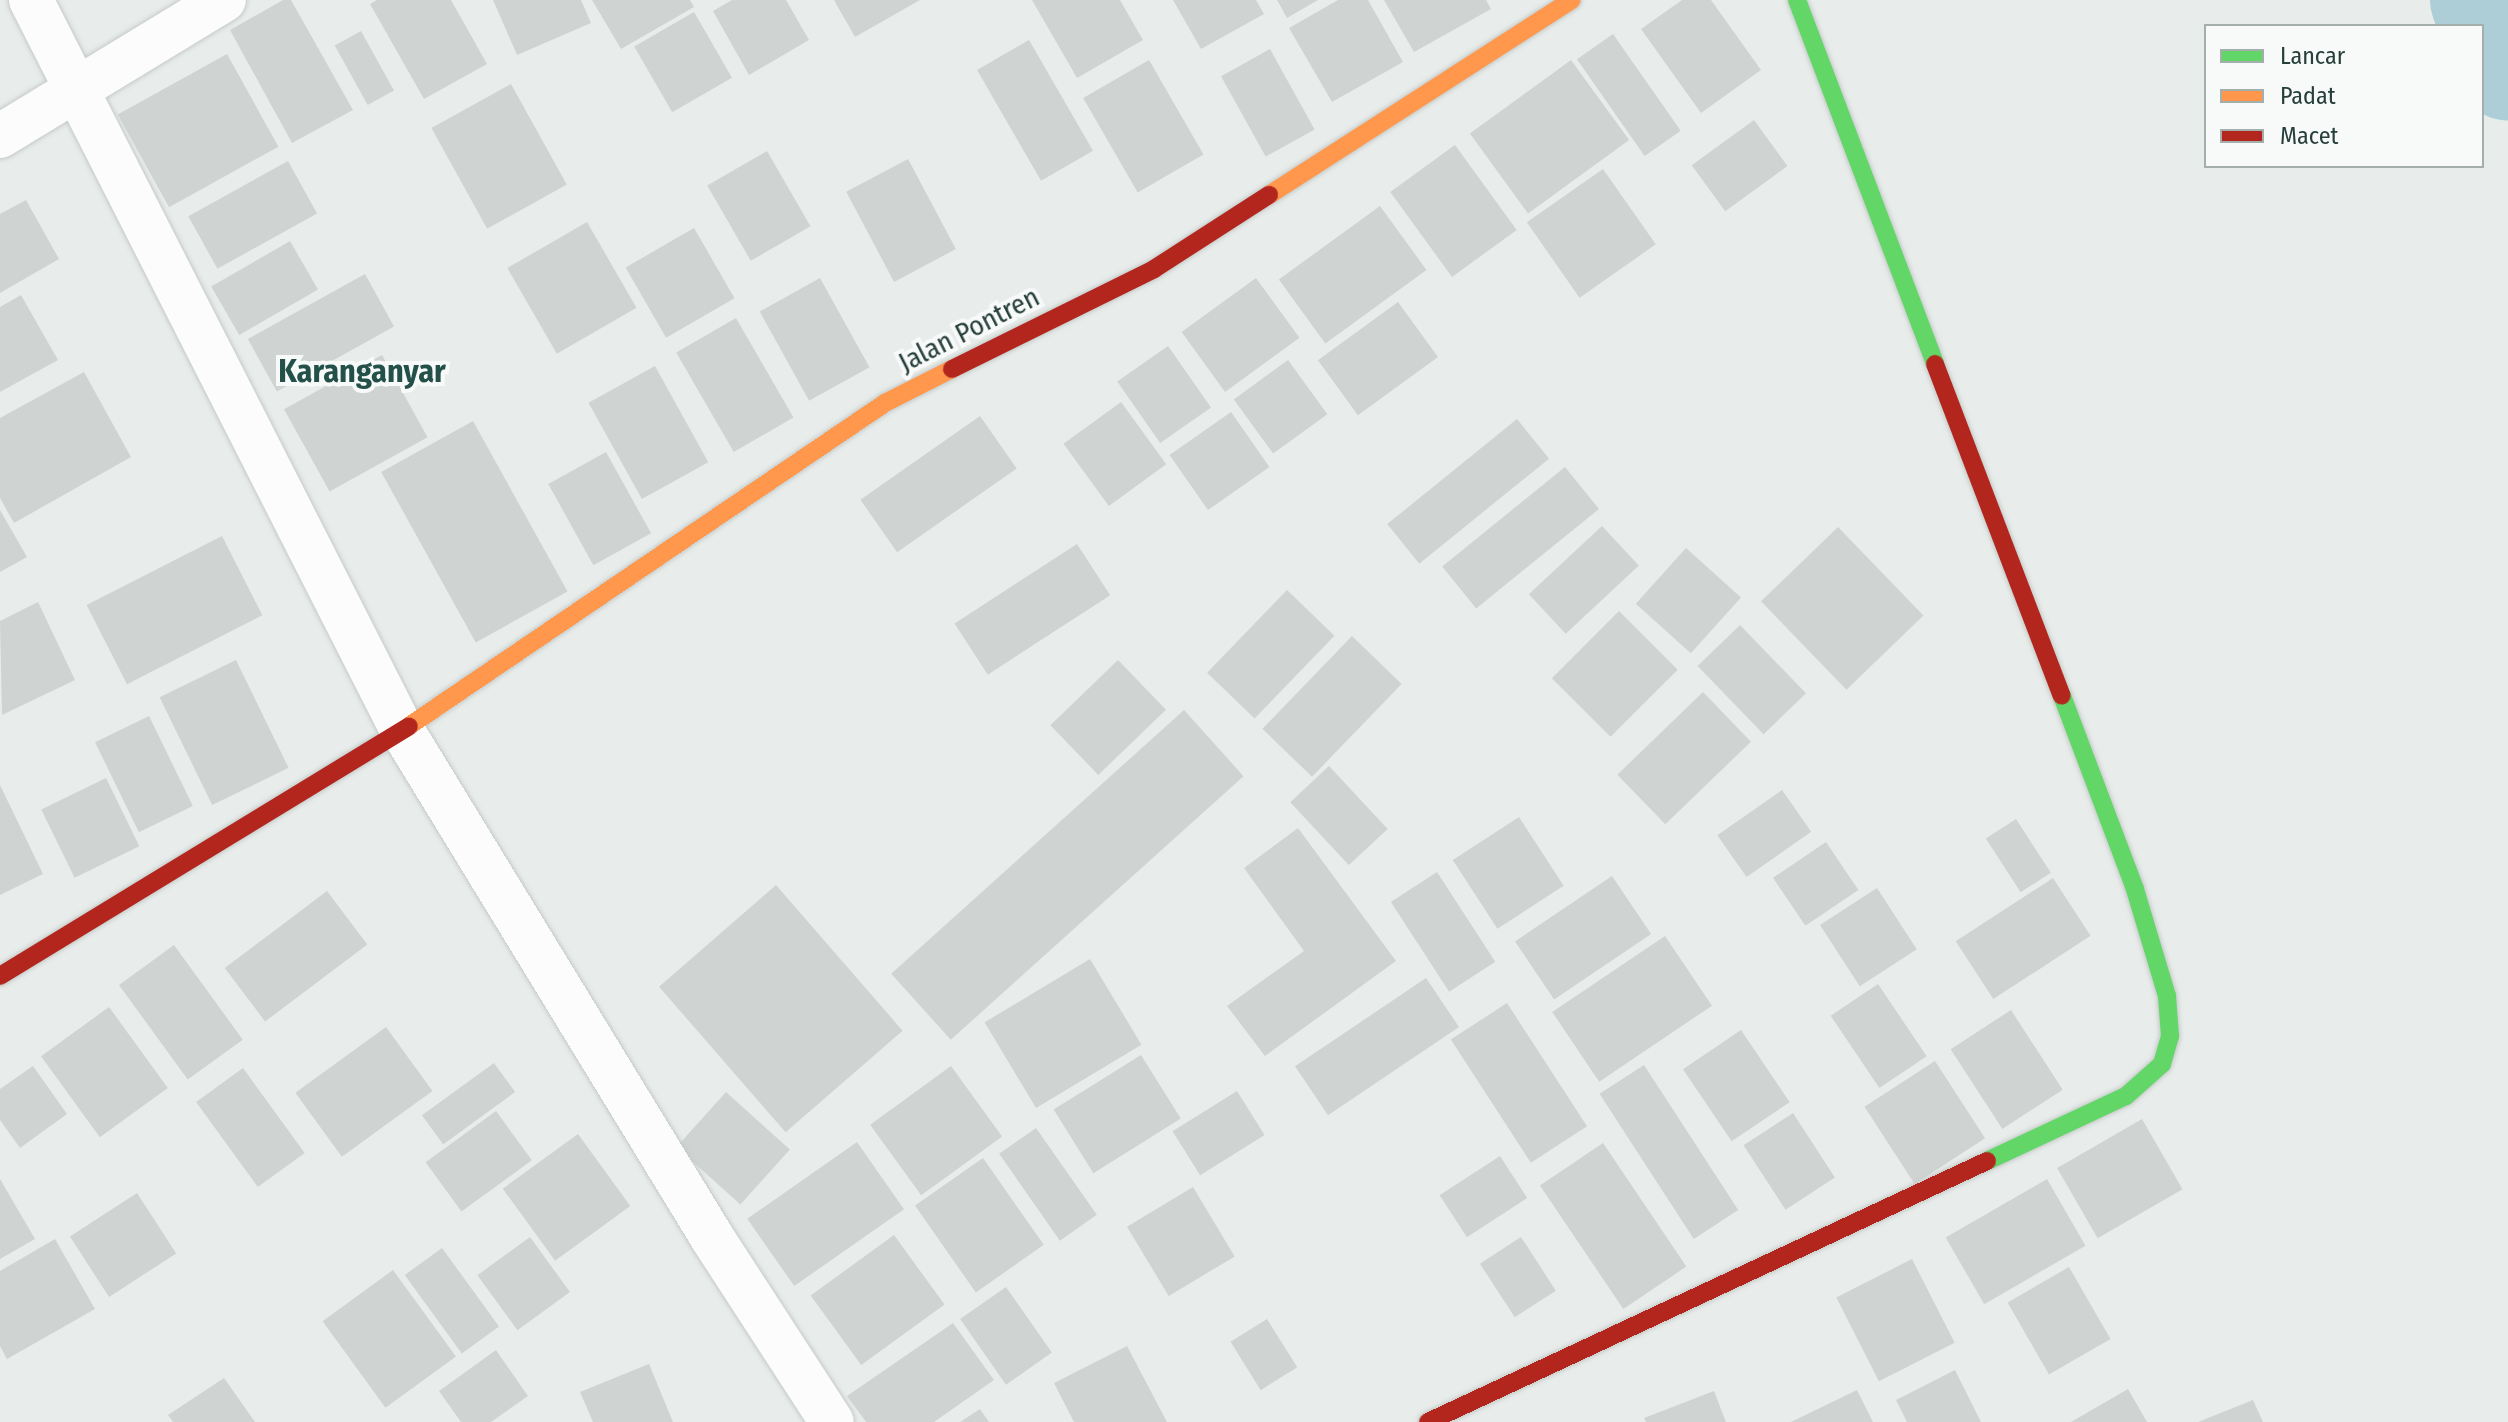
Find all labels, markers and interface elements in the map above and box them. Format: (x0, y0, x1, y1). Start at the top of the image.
legend (2204, 24, 2484, 168)
text: Lancar (2280, 42, 2345, 70)
text: Padat (2280, 82, 2336, 110)
text: Macet (2280, 122, 2338, 150)
street label: Jalan Pontren (893, 280, 1045, 380)
district label: Karanganyar (278, 352, 446, 390)

